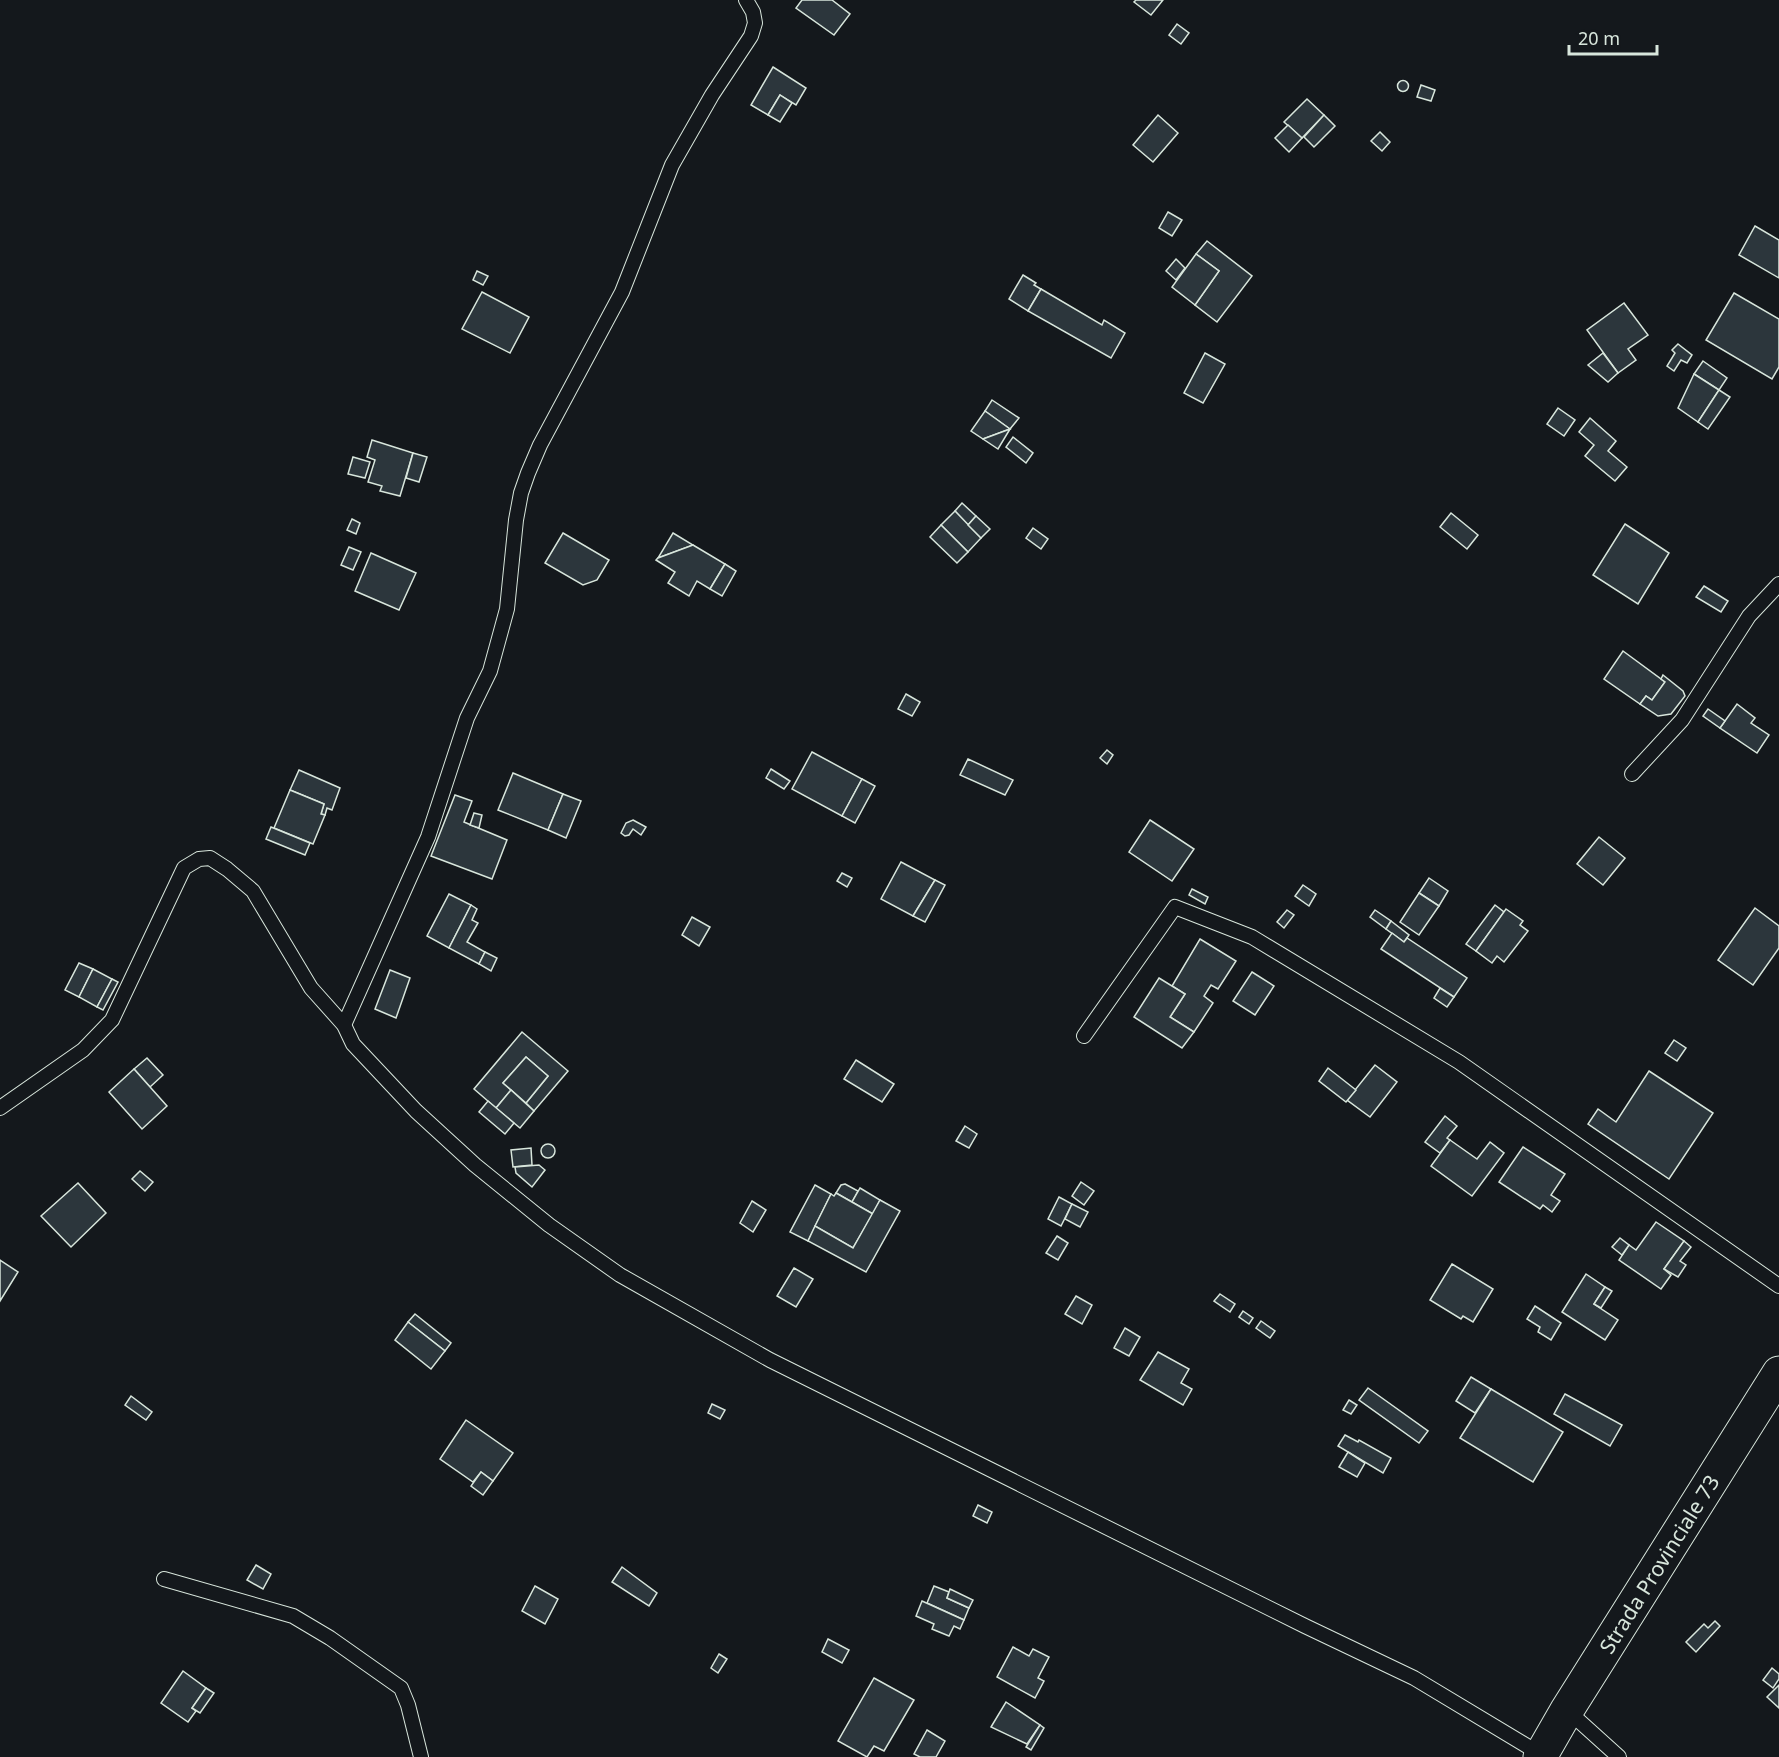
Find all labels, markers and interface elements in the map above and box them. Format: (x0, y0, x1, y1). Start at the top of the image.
scale bar (1569, 18, 1658, 56)
text: 20 m (1578, 26, 1620, 50)
street label: Strada Provinciale 73 (1593, 1469, 1725, 1659)

